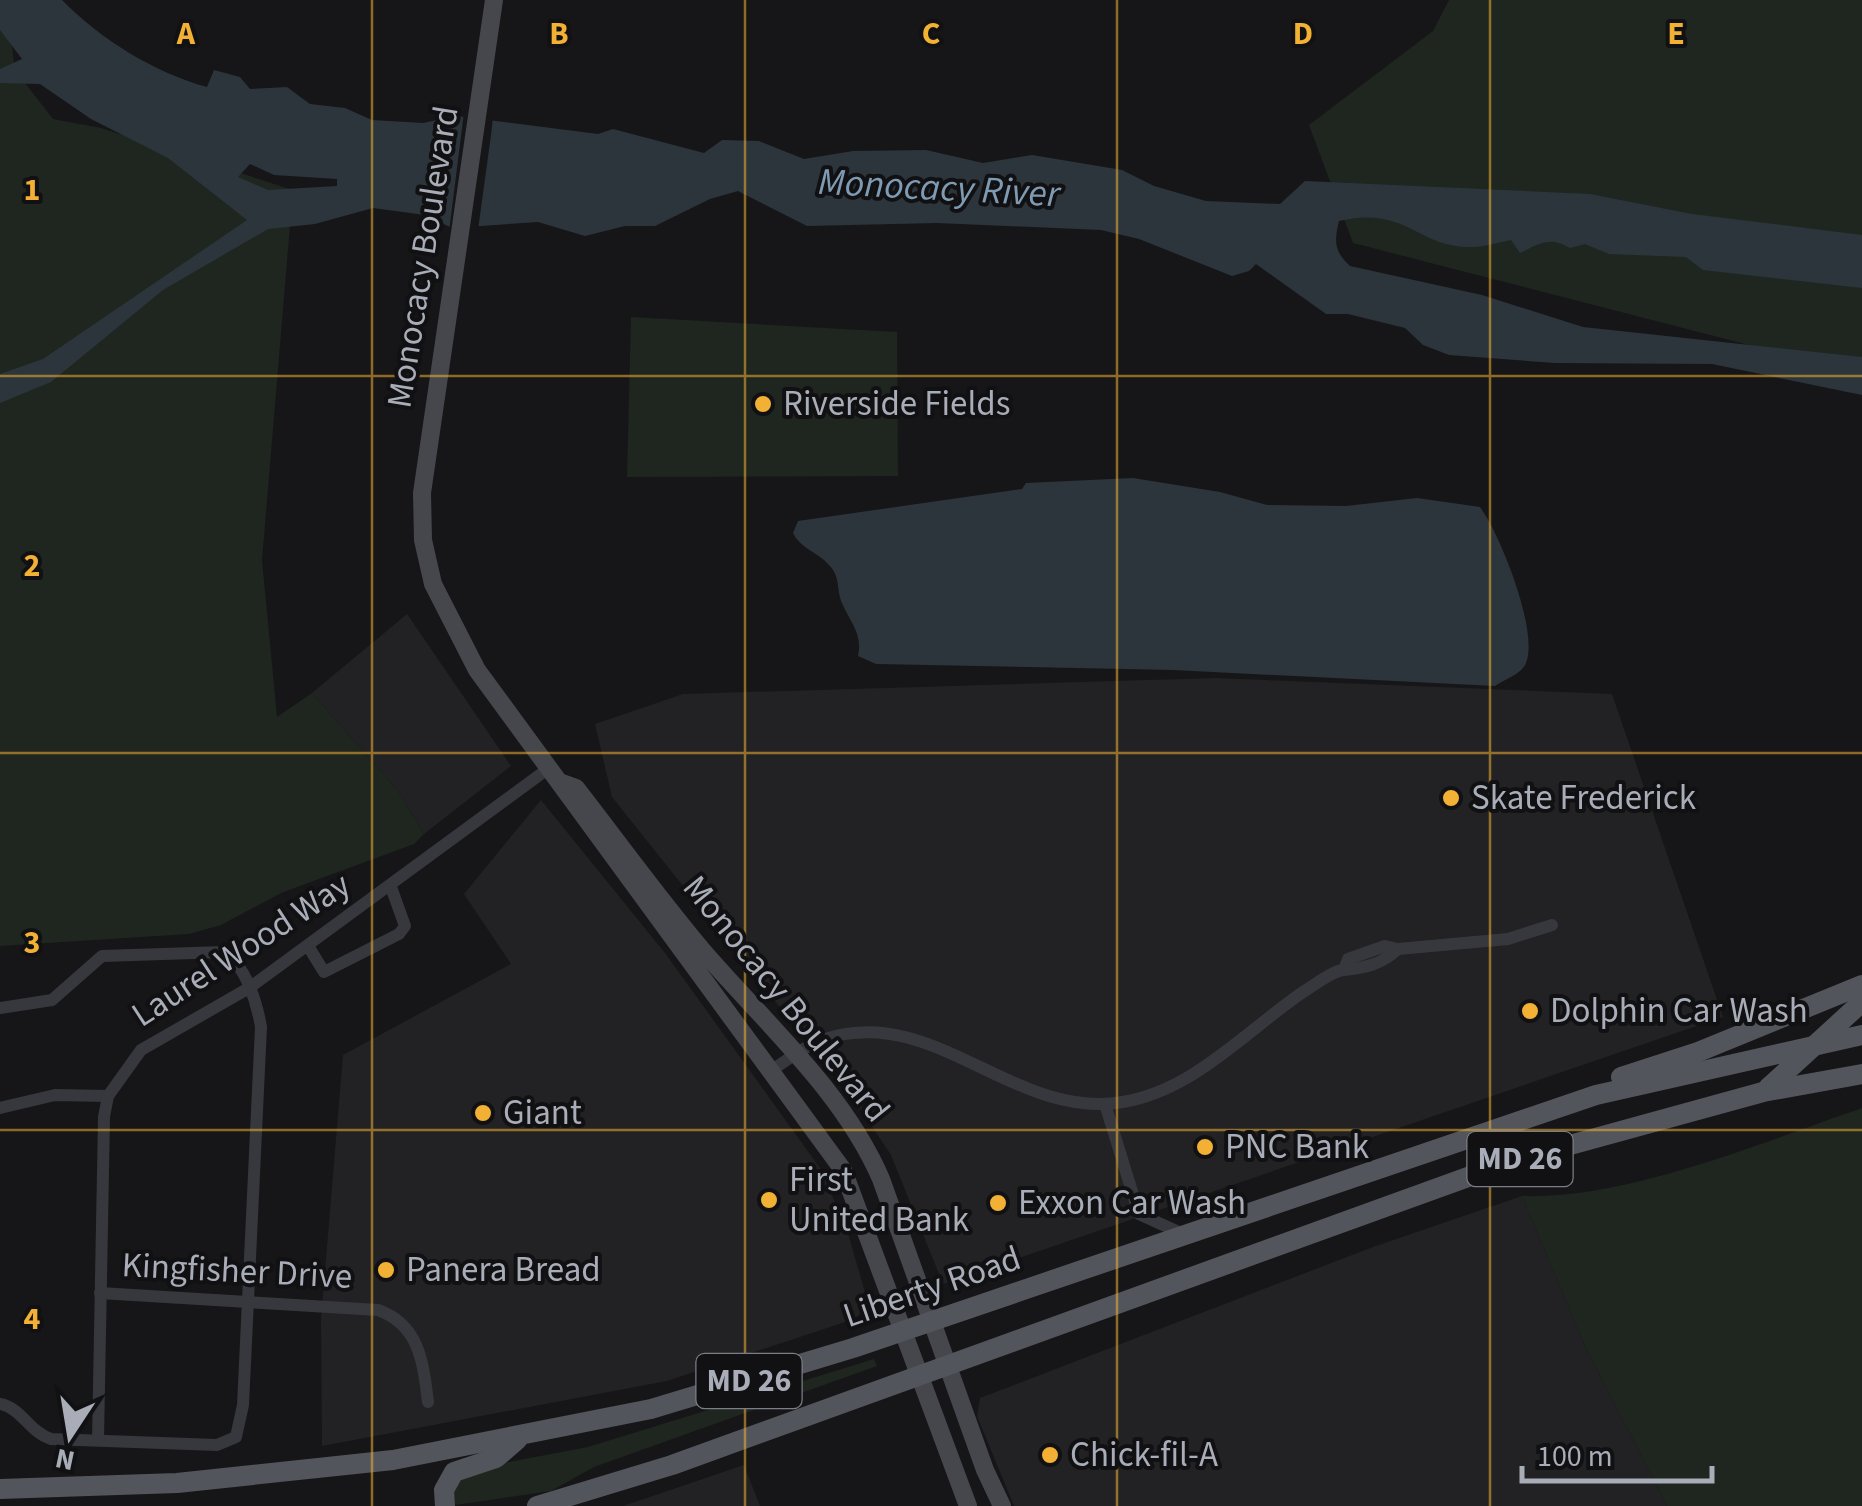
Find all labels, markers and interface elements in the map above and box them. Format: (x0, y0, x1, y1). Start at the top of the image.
text: A (176, 11, 196, 57)
text: B (549, 11, 569, 57)
text: C (922, 11, 940, 57)
text: D (1293, 11, 1313, 57)
text: E (1667, 11, 1685, 57)
street label: Monocacy Boulevard (374, 103, 472, 411)
water label: Monocacy River (817, 155, 1063, 221)
text: 1 (24, 167, 40, 213)
place label: Riverside Fields (783, 379, 1010, 429)
marker: Riverside Fields (752, 393, 774, 415)
text: 2 (24, 543, 40, 589)
place label: Skate Frederick (1471, 773, 1697, 823)
marker: Skate Frederick (1440, 787, 1462, 809)
street label: Laurel Wood Way (122, 861, 360, 1039)
street label: Monocacy Boulevard (671, 865, 901, 1133)
text: 3 (24, 920, 40, 966)
place label: Dolphin Car Wash (1550, 986, 1808, 1036)
marker: Dolphin Car Wash (1519, 1000, 1541, 1022)
place label: Giant (503, 1088, 582, 1138)
marker: Giant (472, 1102, 494, 1124)
place label: PNC Bank (1225, 1122, 1370, 1172)
road number: MD 26 (1468, 1132, 1572, 1186)
marker: PNC Bank (1194, 1136, 1216, 1158)
place label: First United Bank (789, 1155, 970, 1245)
place label: Exxon Car Wash (1018, 1178, 1246, 1228)
marker: First United Bank (758, 1189, 780, 1211)
marker: Exxon Car Wash (987, 1192, 1009, 1214)
street label: Liberty Road (837, 1233, 1027, 1341)
street label: Kingfisher Drive (121, 1240, 353, 1302)
place label: Panera Bread (406, 1245, 601, 1295)
marker: Panera Bread (375, 1259, 397, 1281)
text: 4 (24, 1296, 41, 1342)
road number: MD 26 (696, 1354, 802, 1408)
north arrow (20, 1386, 120, 1486)
scale bar (1522, 1421, 1712, 1483)
place label: Chick-fil-A (1070, 1430, 1218, 1480)
text: 100 m (1537, 1435, 1613, 1478)
text: N (52, 1438, 78, 1481)
marker: Chick-fil-A (1039, 1444, 1061, 1466)

